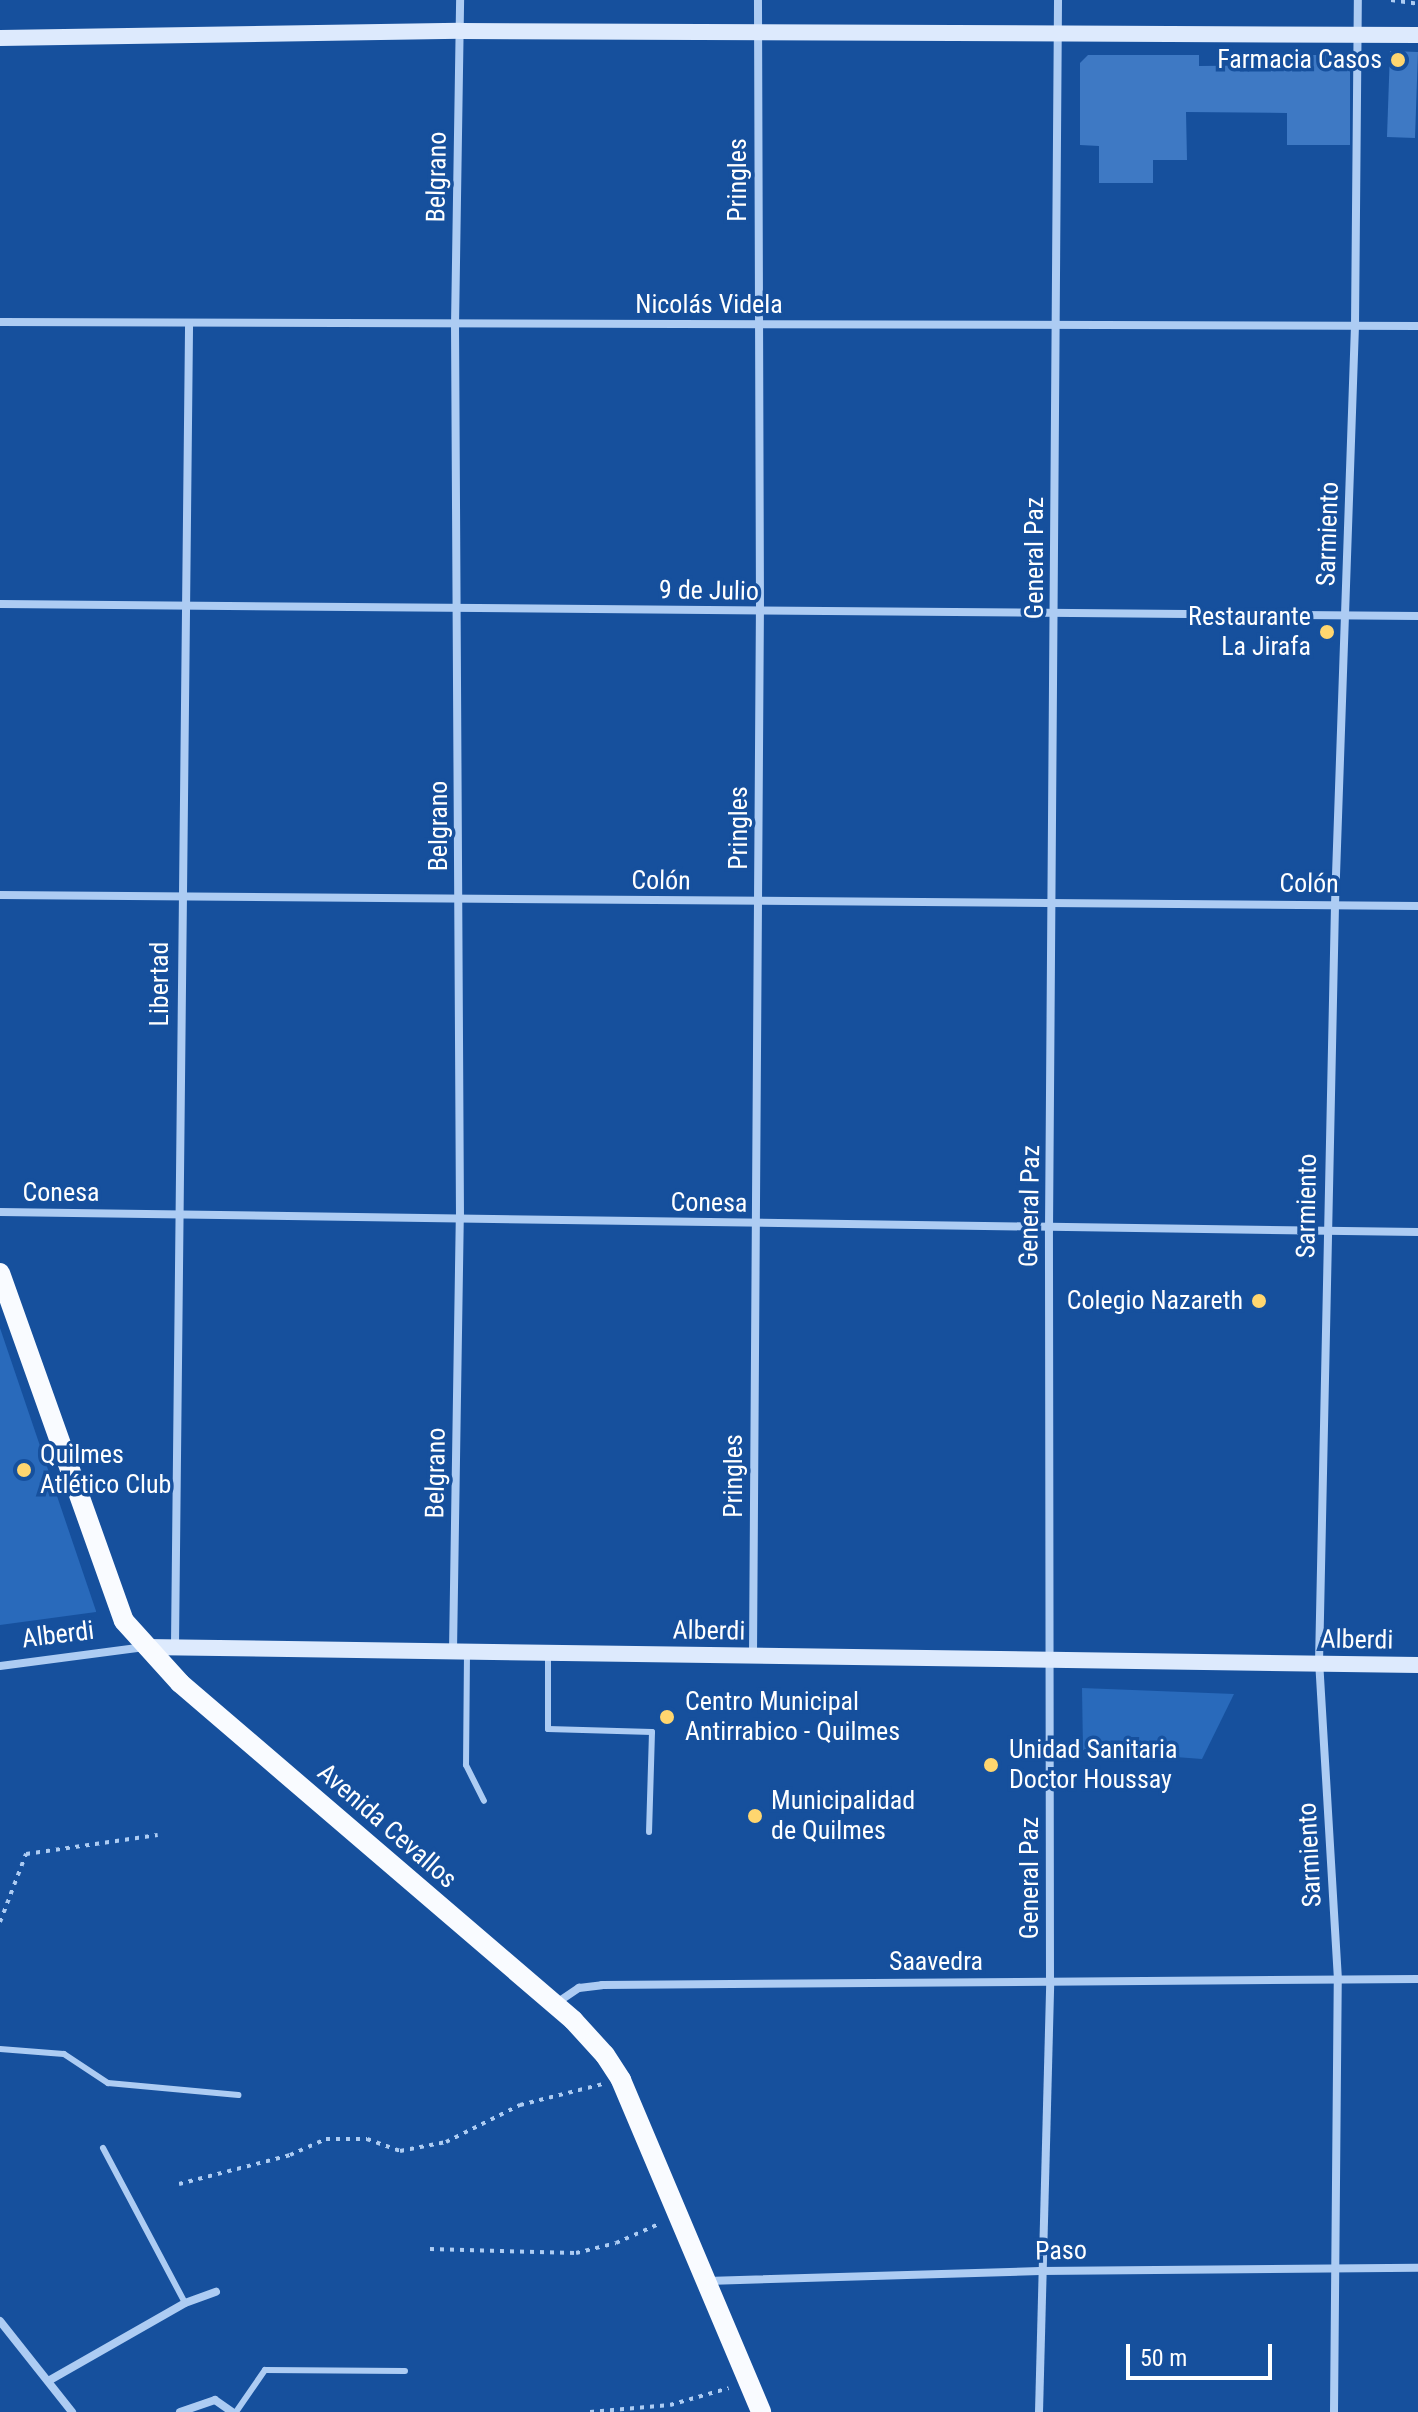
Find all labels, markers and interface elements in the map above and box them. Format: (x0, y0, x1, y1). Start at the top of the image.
place label: Farmacia Casos (1217, 44, 1382, 76)
marker: Farmacia Casos (1389, 51, 1407, 69)
street label: Belgrano (421, 131, 453, 223)
street label: Pringles (722, 138, 754, 222)
street label: Nicolás Videla (635, 289, 783, 321)
street label: Sarmiento (1311, 481, 1345, 587)
street label: General Paz (1019, 497, 1051, 619)
street label: 9 de Julio (659, 575, 759, 607)
place label: Restaurante La Jirafa (1188, 601, 1311, 662)
marker: Restaurante La Jirafa (1318, 623, 1336, 641)
street label: Belgrano (423, 781, 455, 871)
street label: Pringles (723, 786, 755, 870)
street label: Colón (631, 865, 691, 897)
street label: Colón (1279, 868, 1339, 900)
street label: Libertad (144, 942, 176, 1026)
street label: General Paz (1013, 1145, 1047, 1267)
street label: Sarmiento (1290, 1153, 1324, 1259)
street label: Conesa (23, 1177, 99, 1209)
street label: Conesa (670, 1187, 748, 1219)
place label: Colegio Nazareth (1067, 1285, 1243, 1317)
marker: Colegio Nazareth (1250, 1292, 1268, 1310)
street label: Belgrano (420, 1427, 452, 1519)
street label: Pringles (718, 1434, 750, 1518)
place label: Quilmes Atlético Club (40, 1439, 171, 1500)
marker: Quilmes Atlético Club (15, 1461, 33, 1479)
street label: Alberdi (20, 1615, 96, 1655)
street label: Alberdi (672, 1615, 746, 1647)
street label: Alberdi (1320, 1624, 1394, 1656)
place label: Centro Municipal Antirrabico - Quilmes (685, 1686, 900, 1748)
marker: Centro Municipal Antirrabico - Quilmes (656, 1706, 678, 1728)
place label: Unidad Sanitaria Doctor Houssay (1009, 1734, 1177, 1796)
marker: Unidad Sanitaria Doctor Houssay (980, 1754, 1002, 1776)
street label: Avenida Cevallos (311, 1757, 463, 1895)
place label: Municipalidad de Quilmes (771, 1785, 915, 1846)
street label: Sarmiento (1292, 1802, 1328, 1908)
marker: Municipalidad de Quilmes (746, 1807, 764, 1825)
street label: General Paz (1014, 1817, 1046, 1939)
street label: Saavedra (889, 1946, 983, 1978)
street label: Paso (1035, 2235, 1087, 2267)
scale bar (1130, 2328, 1276, 2378)
text: 50 m (1140, 2344, 1187, 2372)

